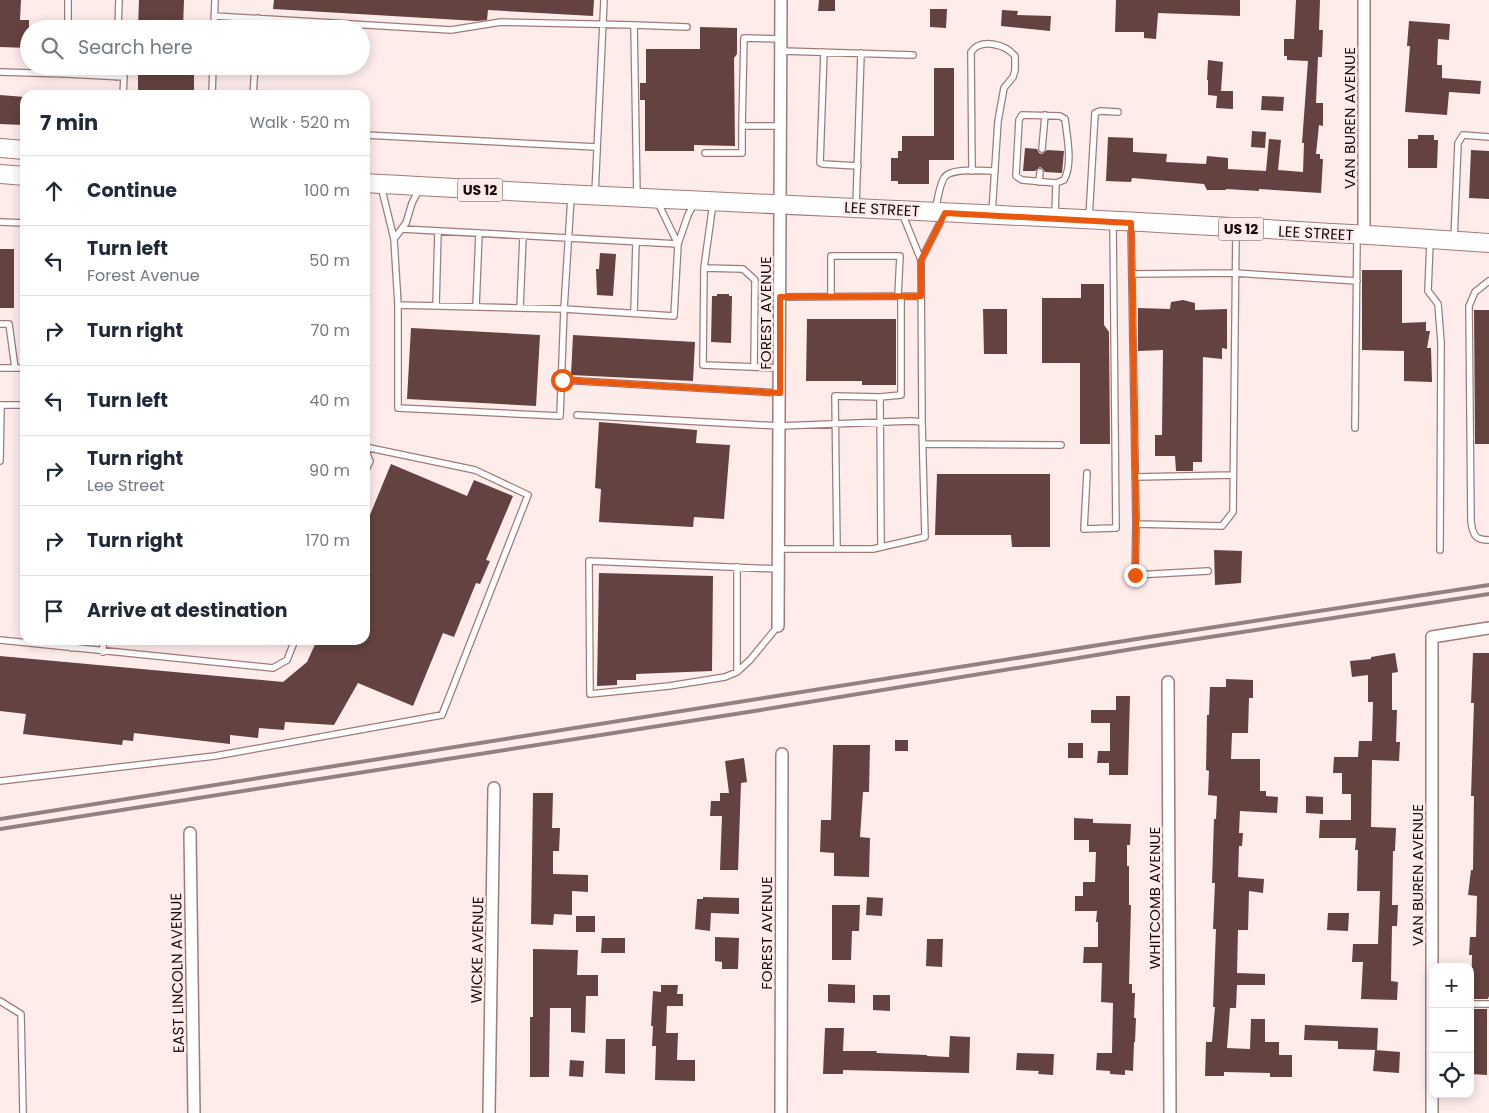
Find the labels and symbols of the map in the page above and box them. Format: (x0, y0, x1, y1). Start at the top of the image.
street label: VAN BUREN AVENUE (1339, 47, 1360, 189)
road number: US 12 (458, 178, 502, 202)
street label: LEE STREET (844, 197, 920, 221)
road number: US 12 (1218, 218, 1264, 240)
street label: LEE STREET (1278, 221, 1354, 245)
street label: FOREST AVENUE (755, 256, 776, 370)
route start (551, 369, 574, 392)
route end (1124, 564, 1147, 587)
street label: VAN BUREN AVENUE (1407, 804, 1428, 946)
street label: WHITCOMB AVENUE (1144, 827, 1165, 969)
street label: FOREST AVENUE (756, 876, 777, 990)
street label: EAST LINCOLN AVENUE (165, 893, 189, 1053)
street label: WICKE AVENUE (466, 896, 488, 1004)

